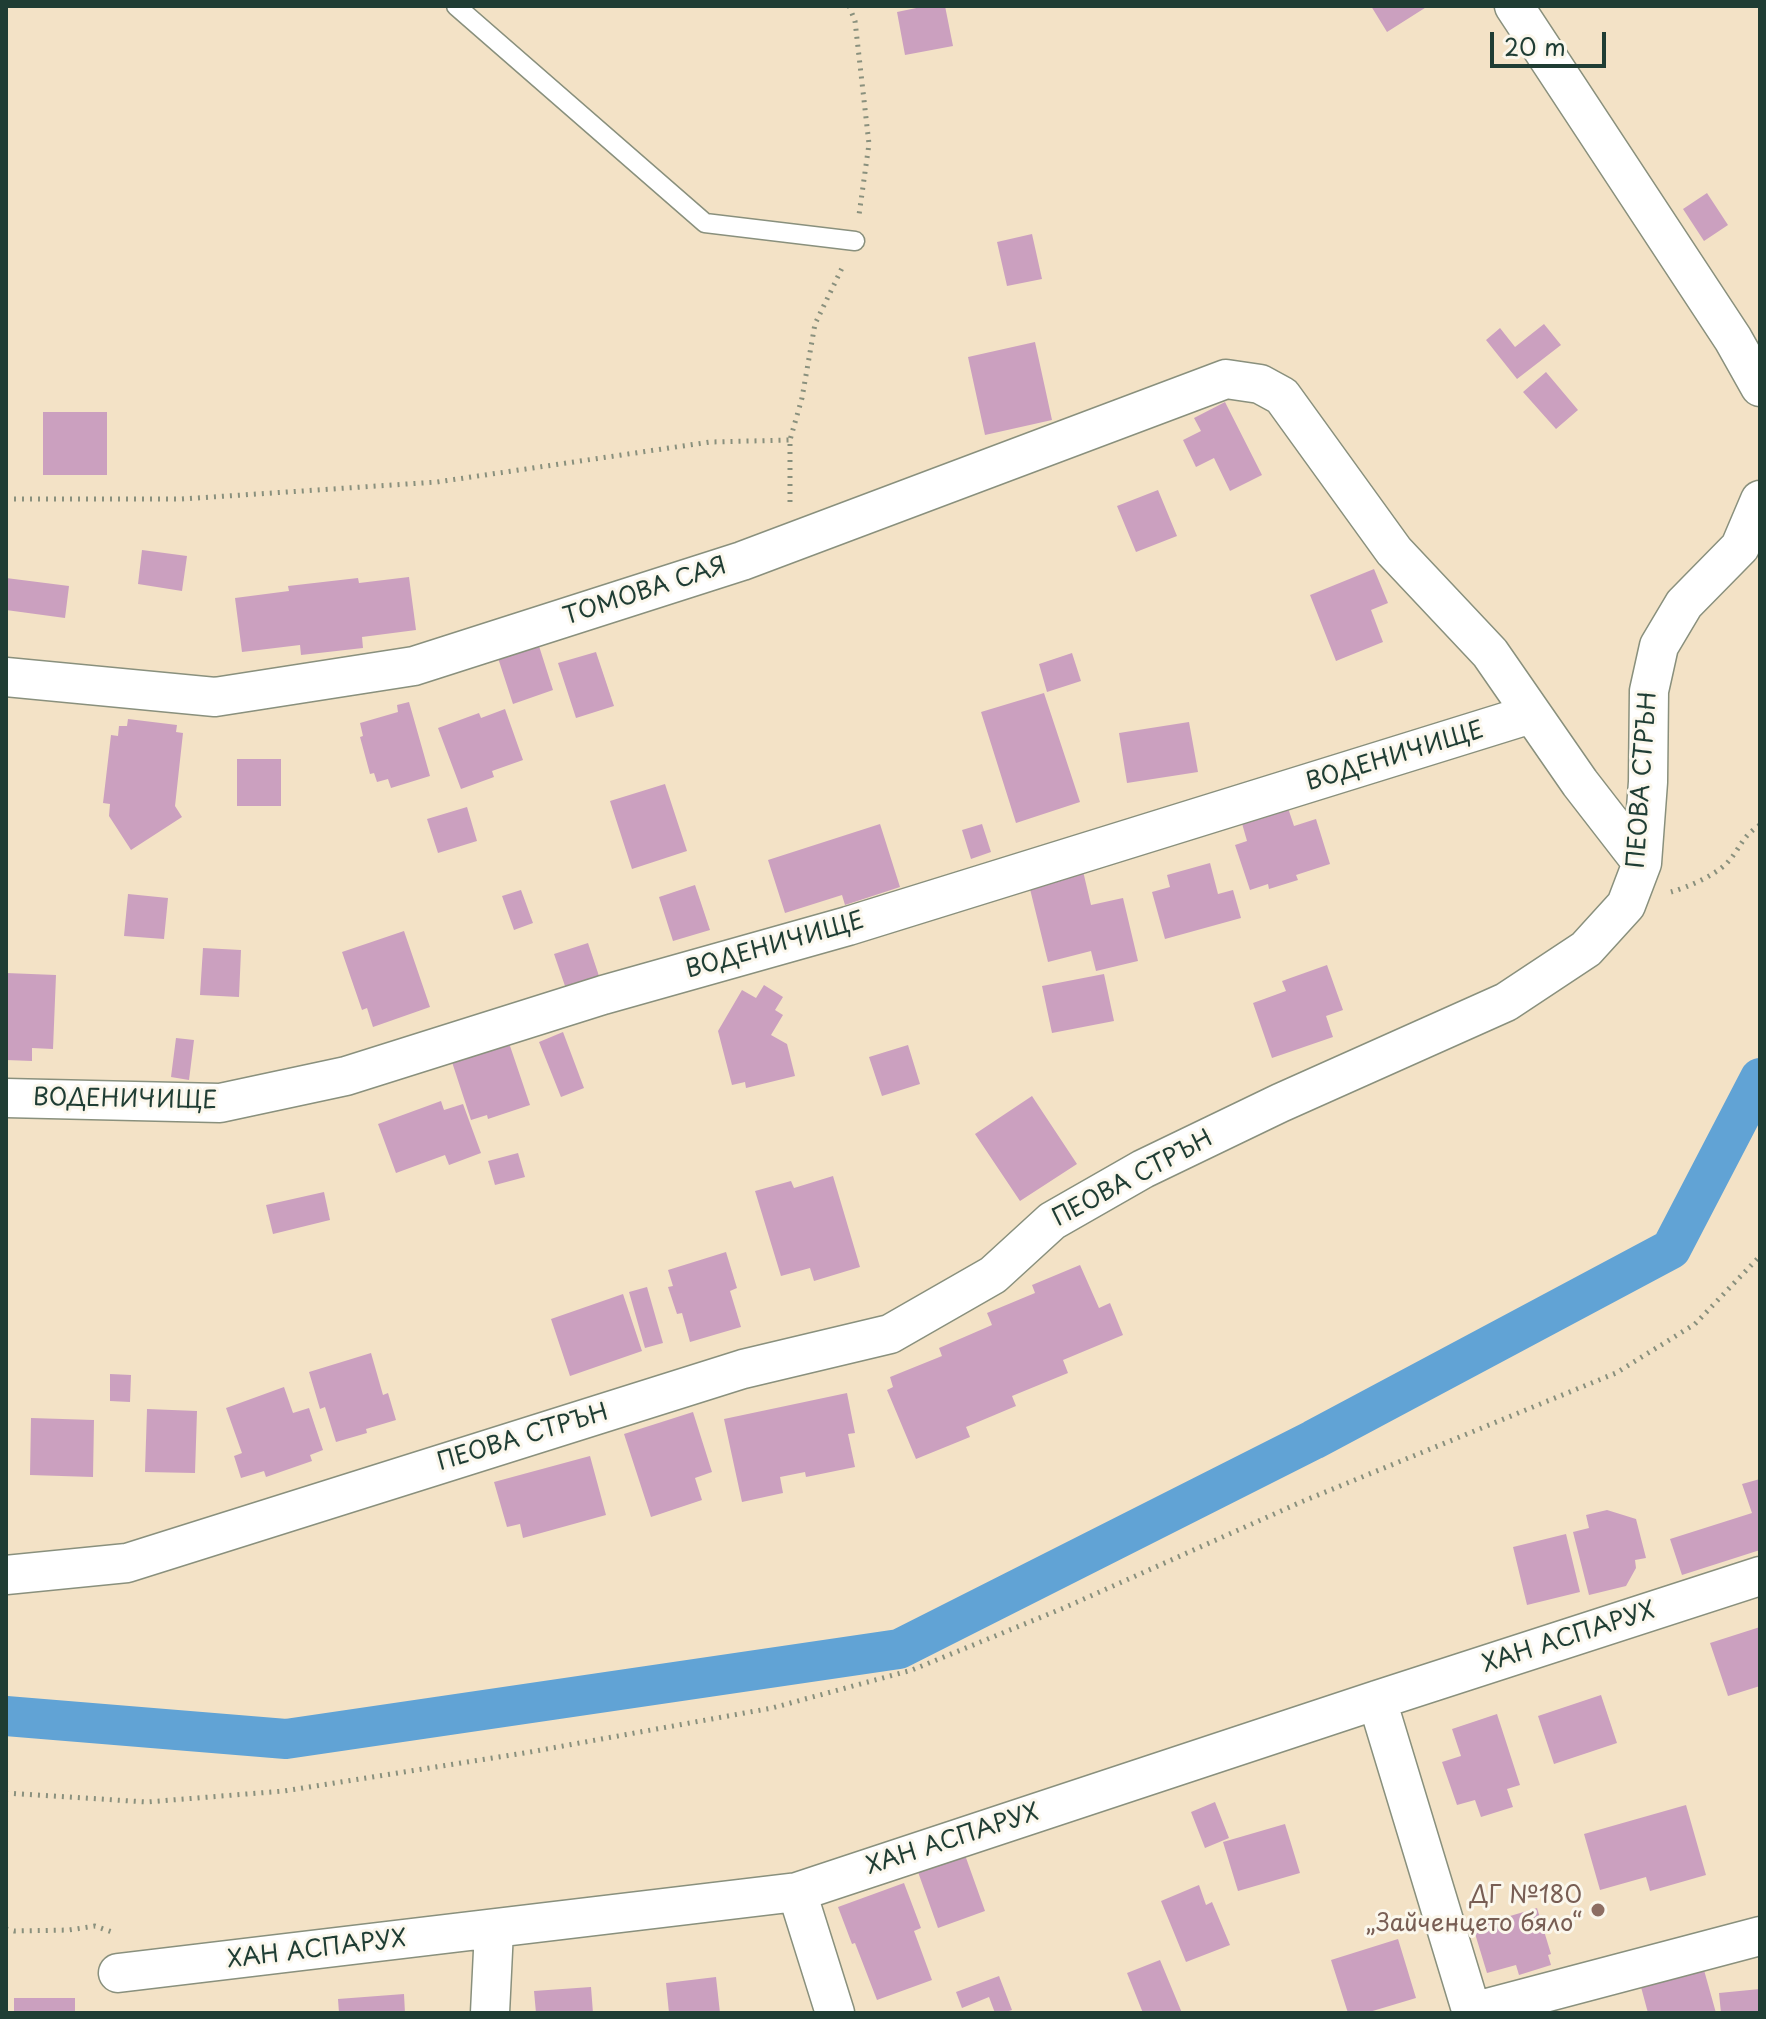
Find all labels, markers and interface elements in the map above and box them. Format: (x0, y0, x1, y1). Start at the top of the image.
scale bar (1494, 16, 1610, 66)
text: 20 m (1504, 28, 1566, 64)
street label: ТОМОВА САЯ (560, 552, 730, 632)
street label: ПЕОВА СТРЪН (1622, 691, 1664, 869)
street label: ВОДЕНИЧИЩЕ (1303, 716, 1487, 798)
street label: ВОДЕНИЧИЩЕ (682, 907, 868, 985)
street label: ВОДЕНИЧИЩЕ (33, 1084, 217, 1116)
street label: ПЕОВА СТРЪН (1048, 1125, 1218, 1233)
street label: ПЕОВА СТРЪН (434, 1398, 612, 1478)
street label: ХАН АСПАРУХ (1479, 1596, 1659, 1680)
street label: ХАН АСПАРУХ (863, 1798, 1043, 1882)
place label: ДГ №180 „Зайченцето бяло“ (1366, 1882, 1582, 1938)
marker: ДГ №180 „Зайченцето бяло“ (1589, 1901, 1607, 1919)
street label: ХАН АСПАРУХ (226, 1925, 408, 1975)

